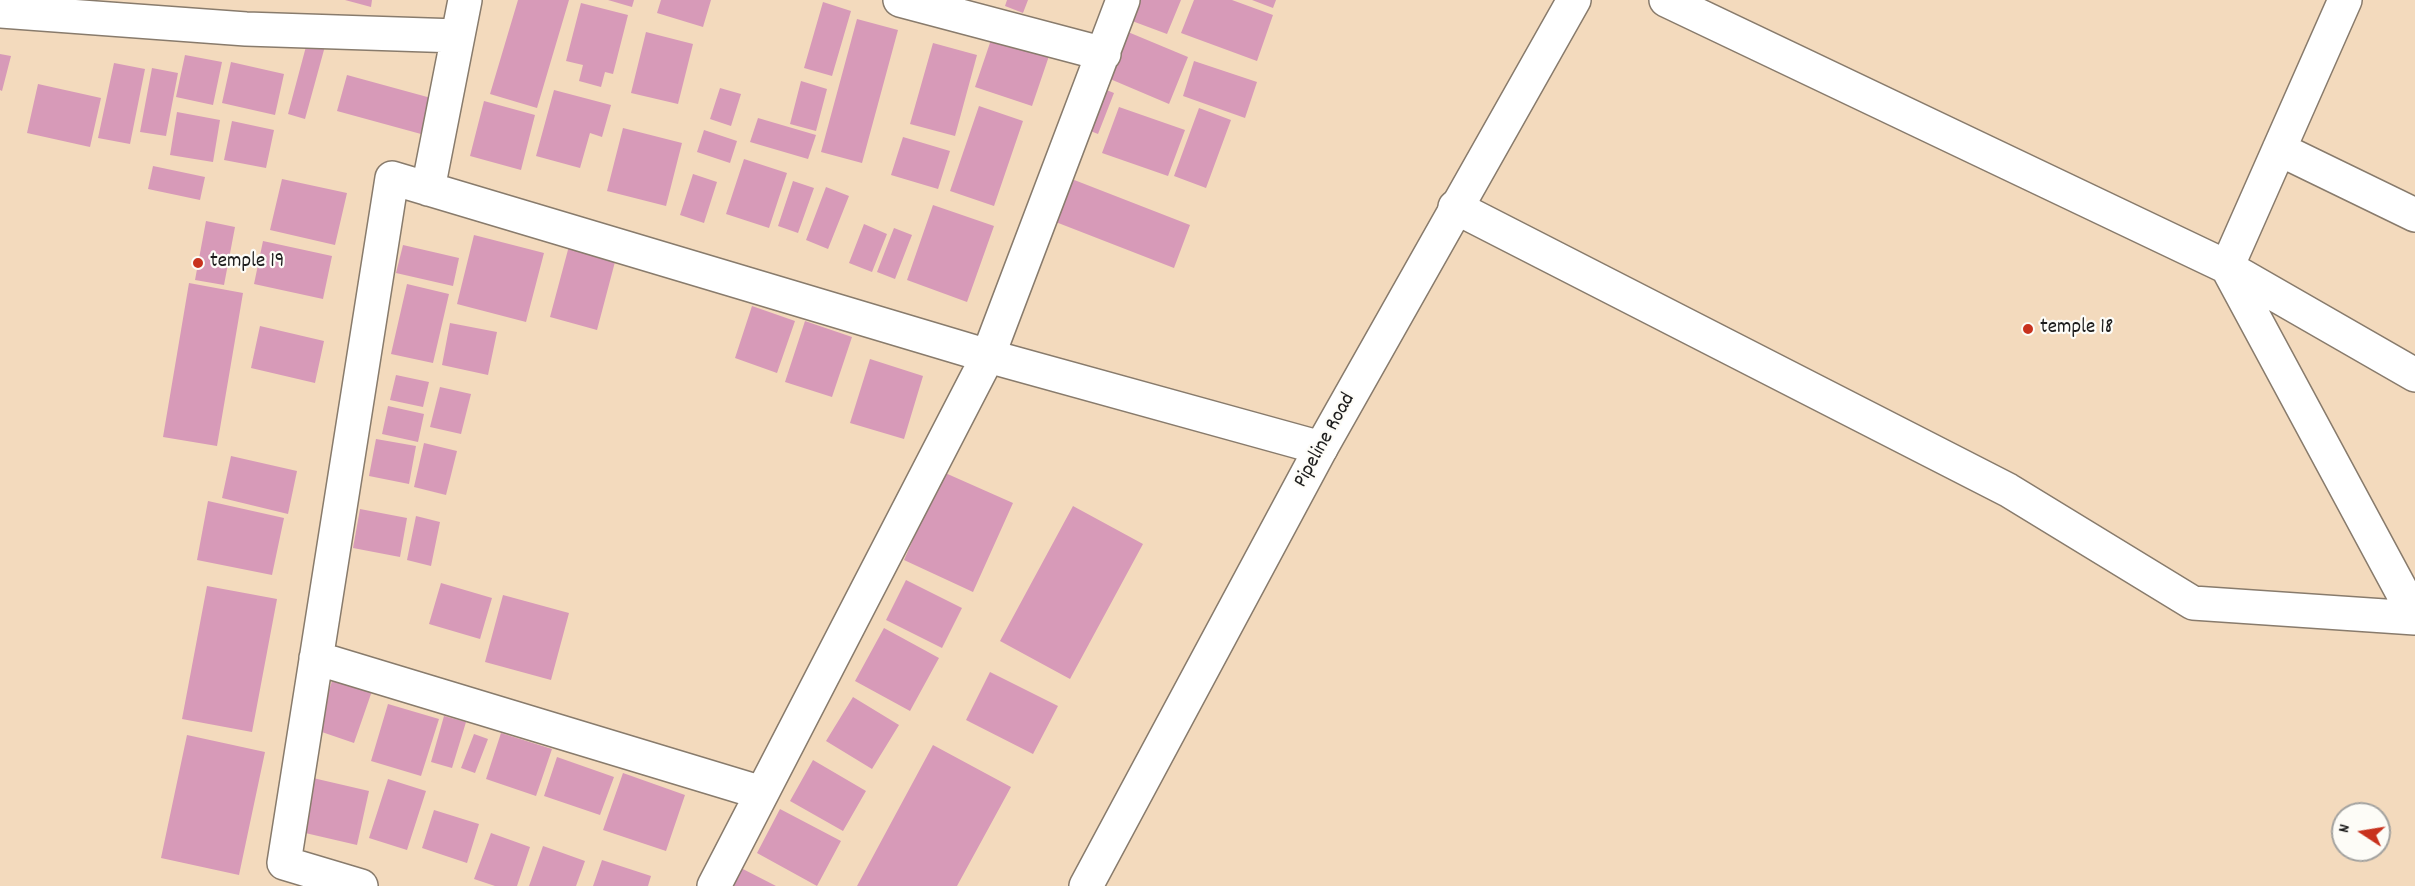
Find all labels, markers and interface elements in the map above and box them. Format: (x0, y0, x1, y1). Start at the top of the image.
place label: temple 19 (210, 250, 284, 276)
marker: temple 19 (191, 256, 205, 270)
place label: temple 18 (2040, 316, 2113, 342)
marker: temple 18 (2021, 322, 2035, 336)
street label: Pipeline Road (1290, 389, 1362, 493)
north arrow (2331, 802, 2391, 862)
text: N (2333, 822, 2357, 835)

